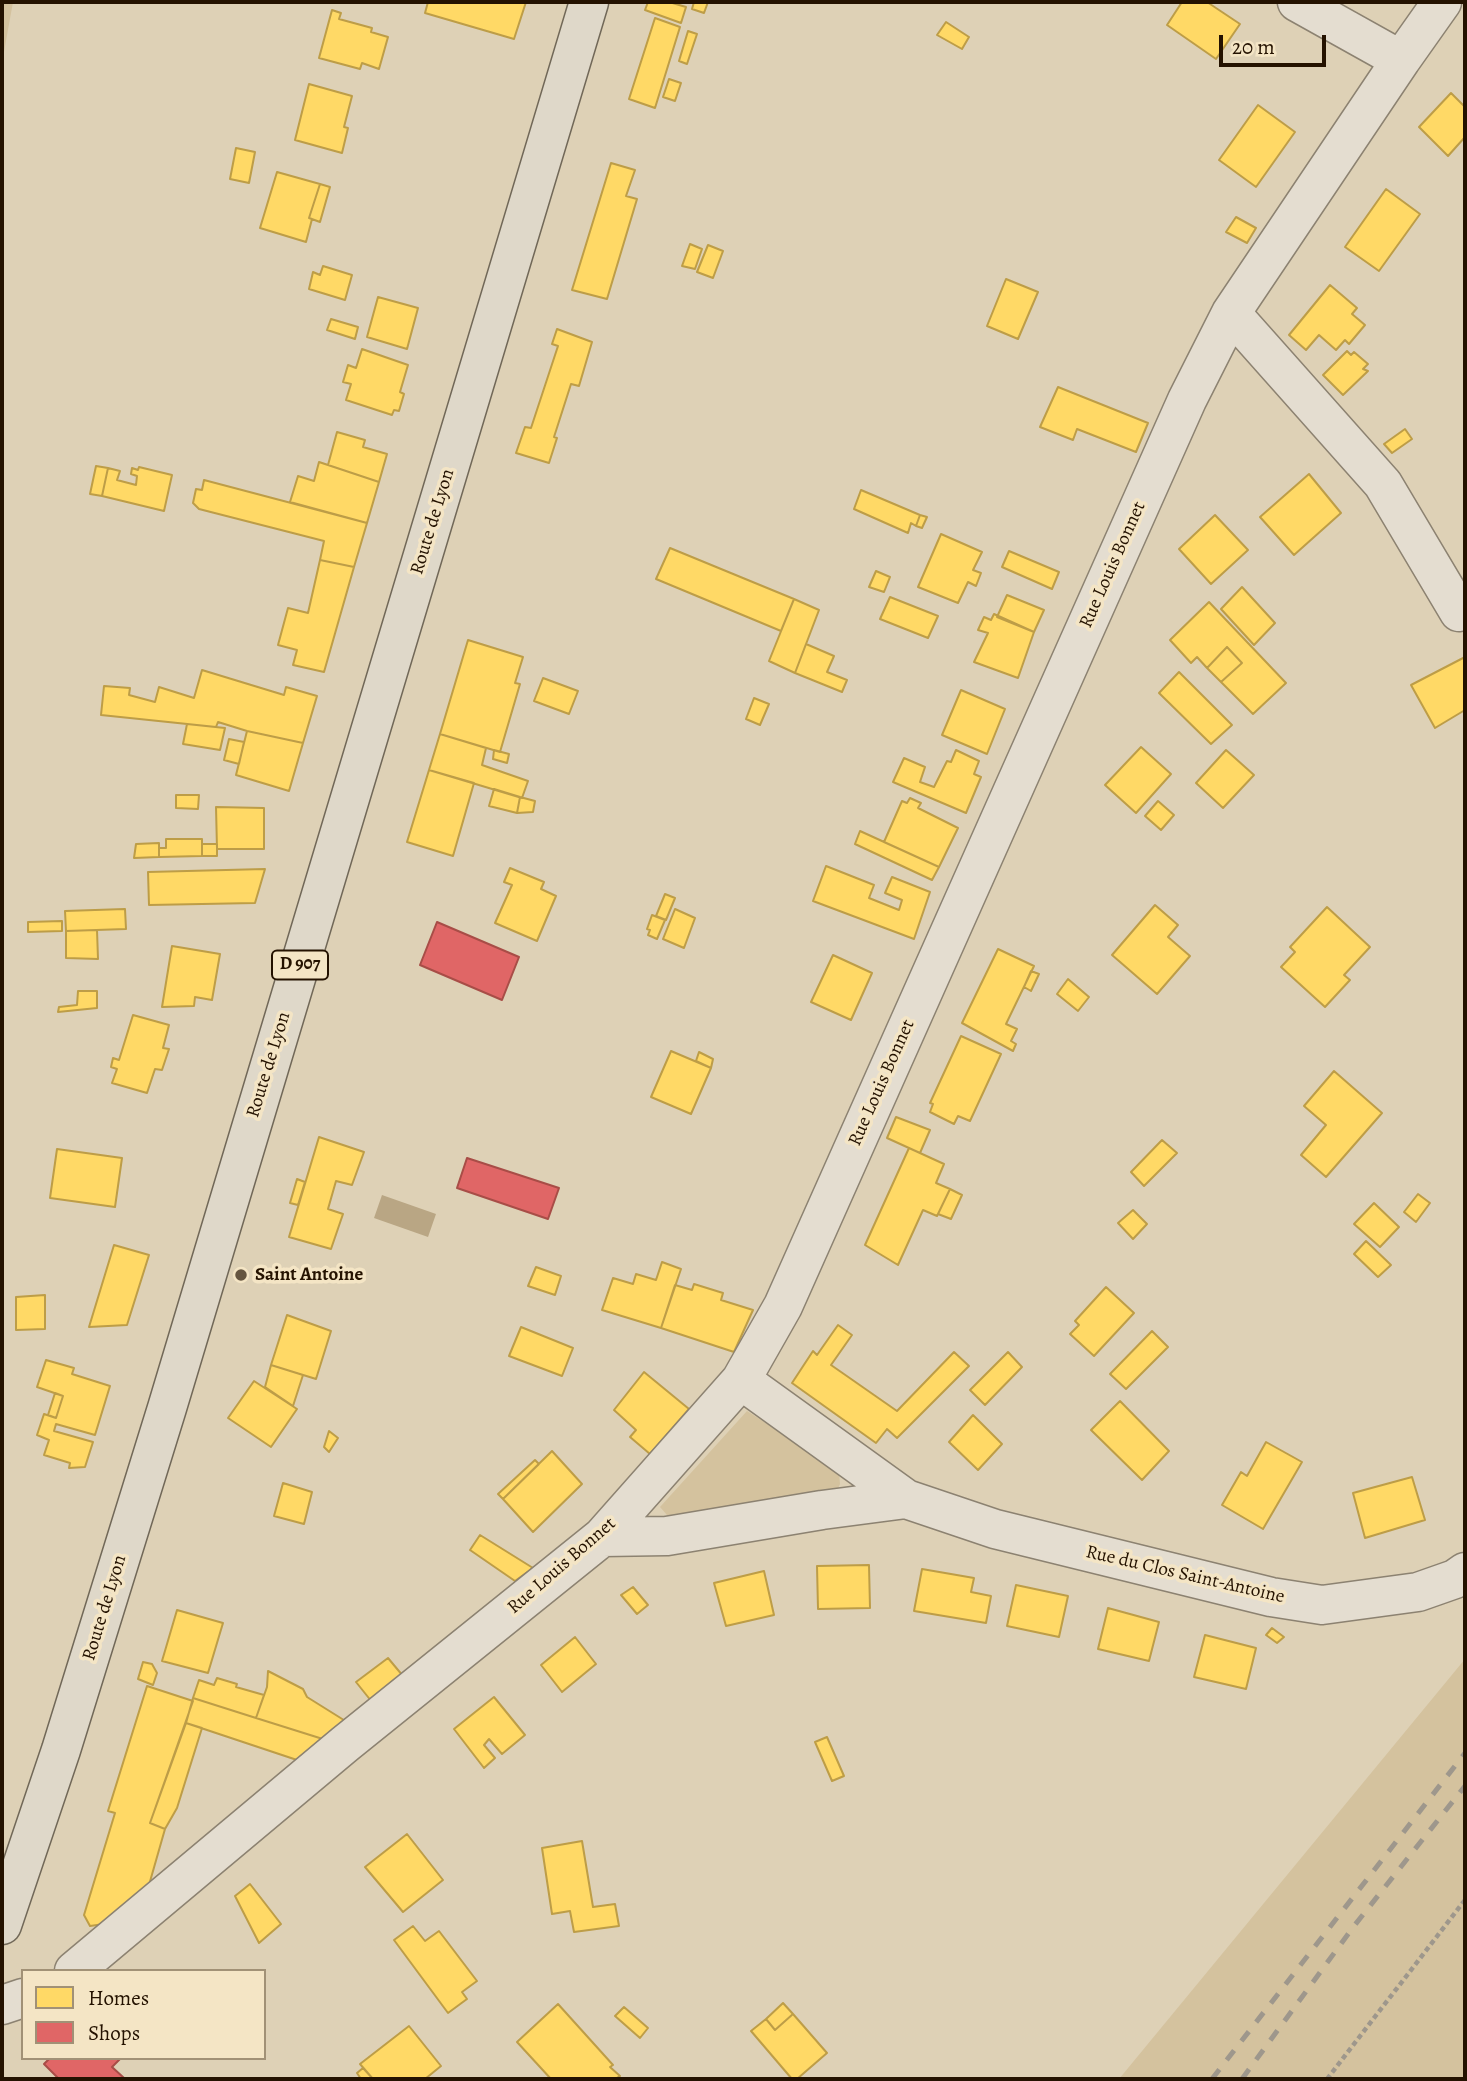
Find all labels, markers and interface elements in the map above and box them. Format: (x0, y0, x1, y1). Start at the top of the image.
scale bar (1222, 21, 1329, 65)
text: 20 m (1232, 33, 1275, 61)
street label: Route de Lyon (406, 466, 460, 578)
street label: Rue Louis Bonnet (1075, 498, 1151, 632)
road number: D 907 (272, 950, 328, 980)
street label: Route de Lyon (242, 1009, 296, 1121)
street label: Rue Louis Bonnet (844, 1016, 920, 1150)
place label: Saint Antoine (255, 1264, 363, 1286)
marker: Saint Antoine (233, 1267, 249, 1283)
street label: Rue Louis Bonnet (503, 1513, 621, 1619)
street label: Rue du Clos Saint-Antoine (1083, 1541, 1287, 1609)
street label: Route de Lyon (78, 1552, 132, 1664)
legend (21, 1969, 266, 2060)
text: Homes (88, 1984, 149, 2012)
text: Shops (88, 2019, 140, 2047)

